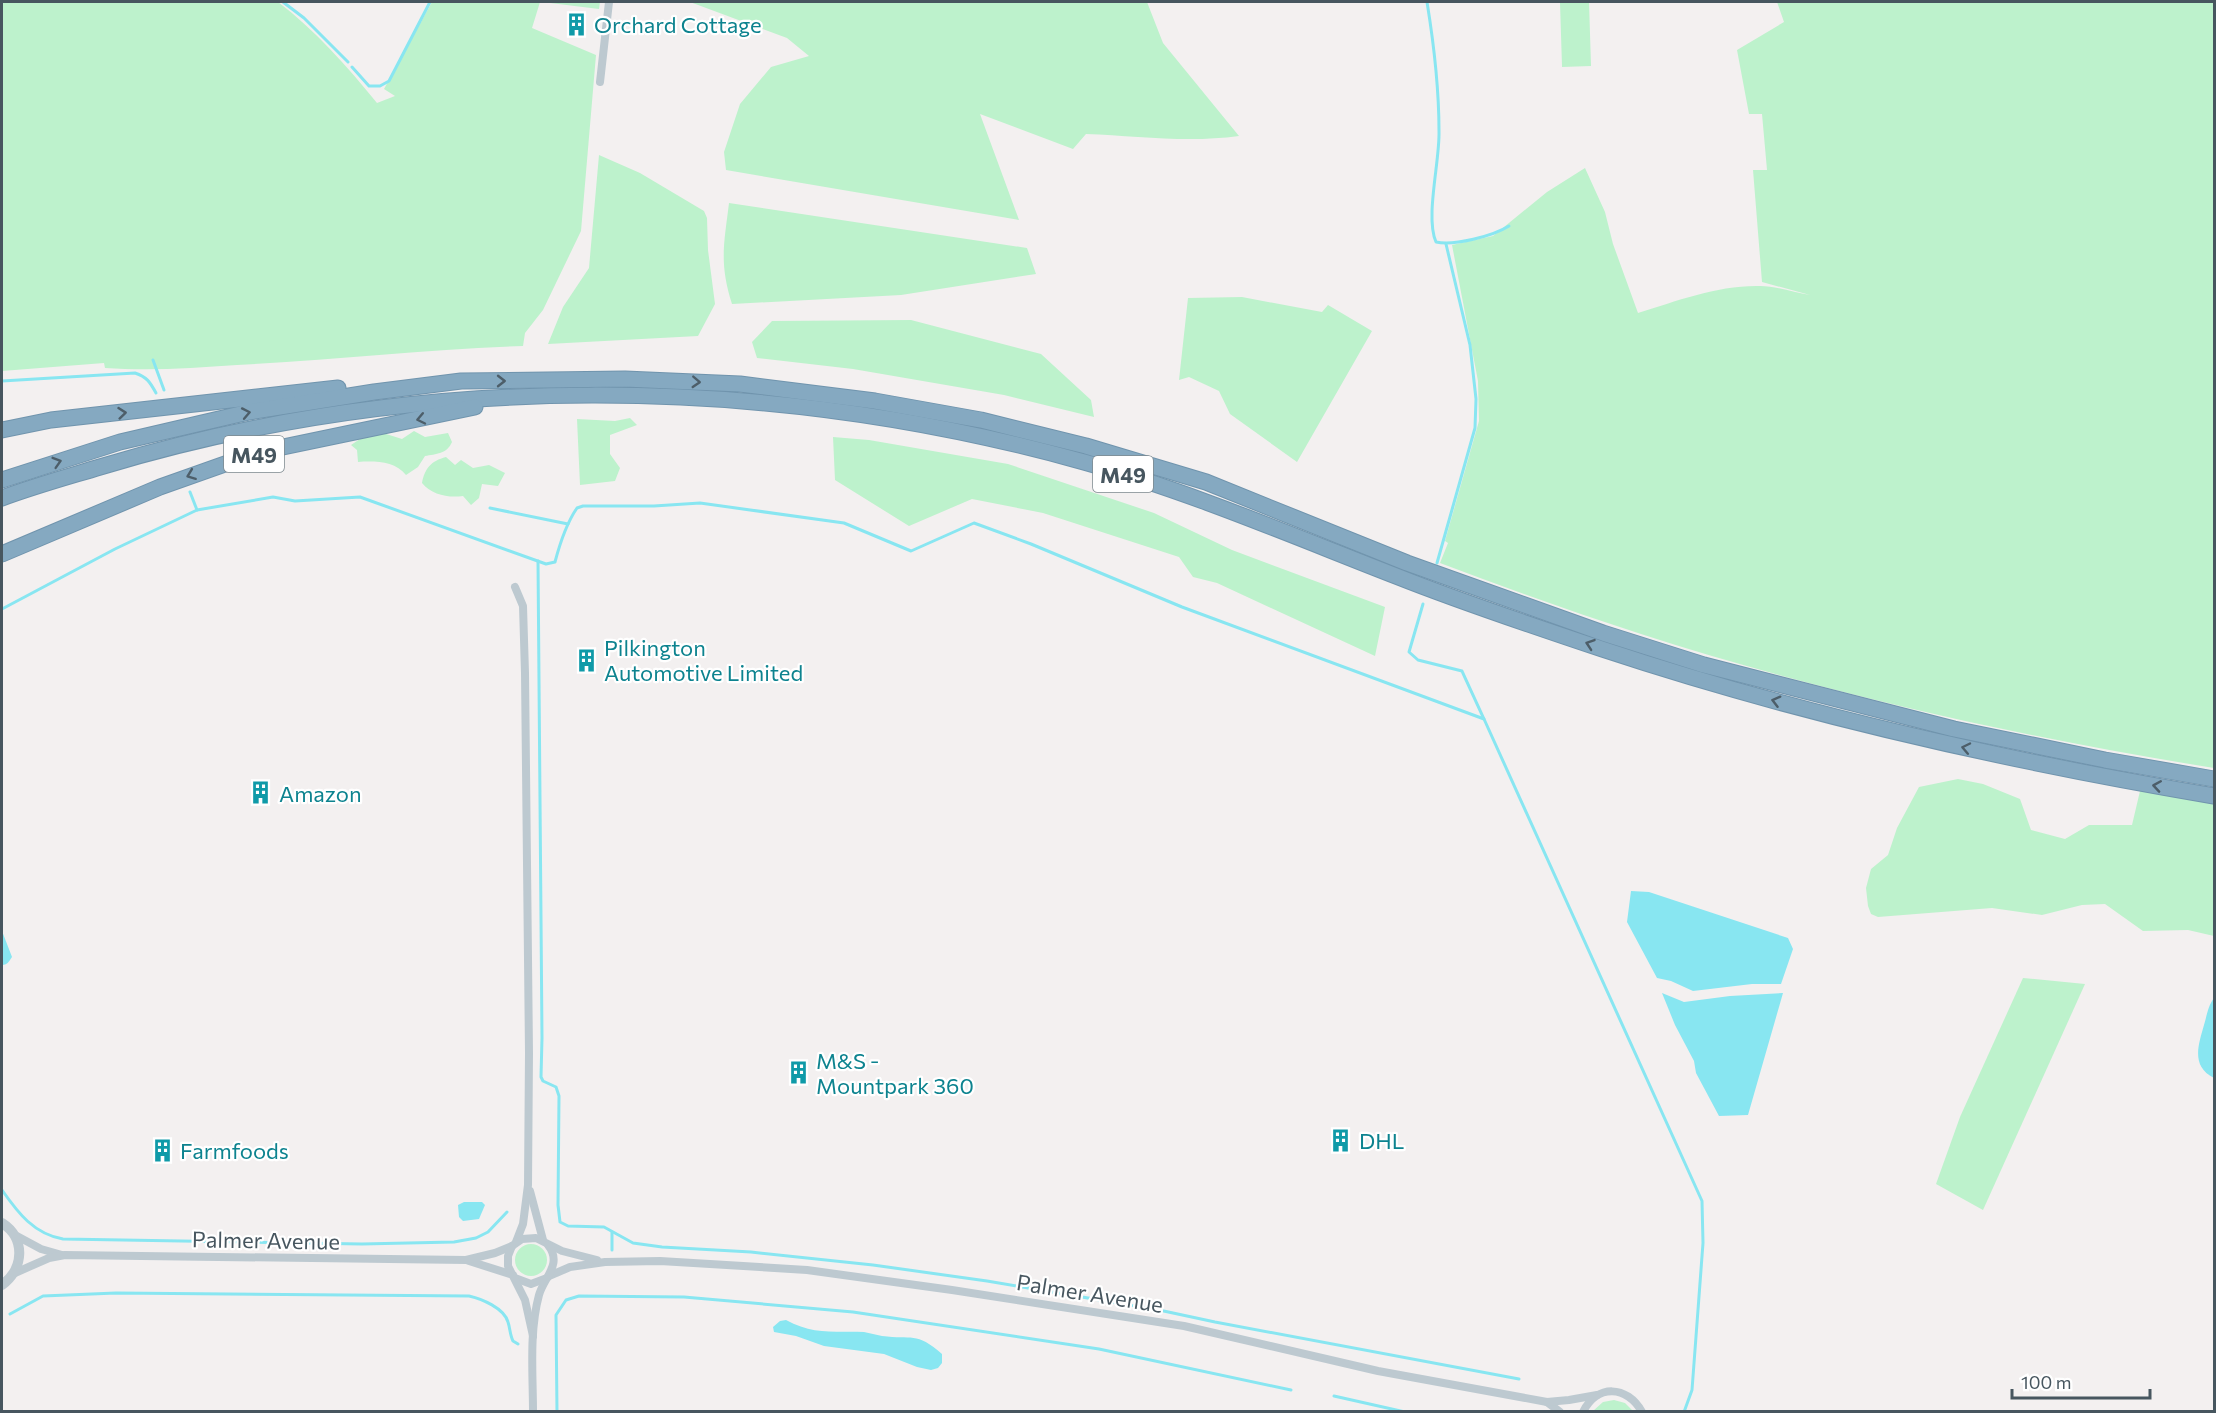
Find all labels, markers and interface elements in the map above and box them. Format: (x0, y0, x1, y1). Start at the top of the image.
building icon: Orchard Cottage (563, 11, 589, 37)
place label: Orchard Cottage (594, 11, 762, 38)
one-way arrow (497, 375, 506, 387)
one-way arrow (692, 376, 701, 389)
one-way arrow (117, 407, 126, 420)
one-way arrow (241, 407, 251, 420)
one-way arrow (416, 412, 426, 425)
road number: M49 (224, 436, 284, 472)
road number: M49 (1093, 456, 1153, 492)
one-way arrow (51, 457, 62, 469)
one-way arrow (186, 468, 197, 481)
place label: Pilkington Automotive Limited (604, 634, 803, 686)
one-way arrow (1585, 639, 1596, 652)
building icon: Pilkington Automotive Limited (573, 647, 599, 673)
one-way arrow (1772, 696, 1782, 708)
one-way arrow (1961, 742, 1971, 755)
building icon: Amazon (248, 780, 274, 806)
place label: Amazon (279, 780, 362, 807)
one-way arrow (2152, 780, 2162, 793)
place label: M&S - Mountpark 360 (816, 1047, 974, 1099)
building icon: M&S - Mountpark 360 (785, 1060, 811, 1086)
building icon: DHL (1328, 1127, 1354, 1153)
place label: DHL (1359, 1127, 1404, 1154)
building icon: Farmfoods (149, 1137, 175, 1163)
place label: Farmfoods (180, 1137, 289, 1164)
street label: Palmer Avenue (192, 1225, 340, 1255)
street label: Palmer Avenue (1015, 1268, 1165, 1318)
scale bar (2012, 1362, 2150, 1400)
text: 100 m (2021, 1371, 2071, 1393)

